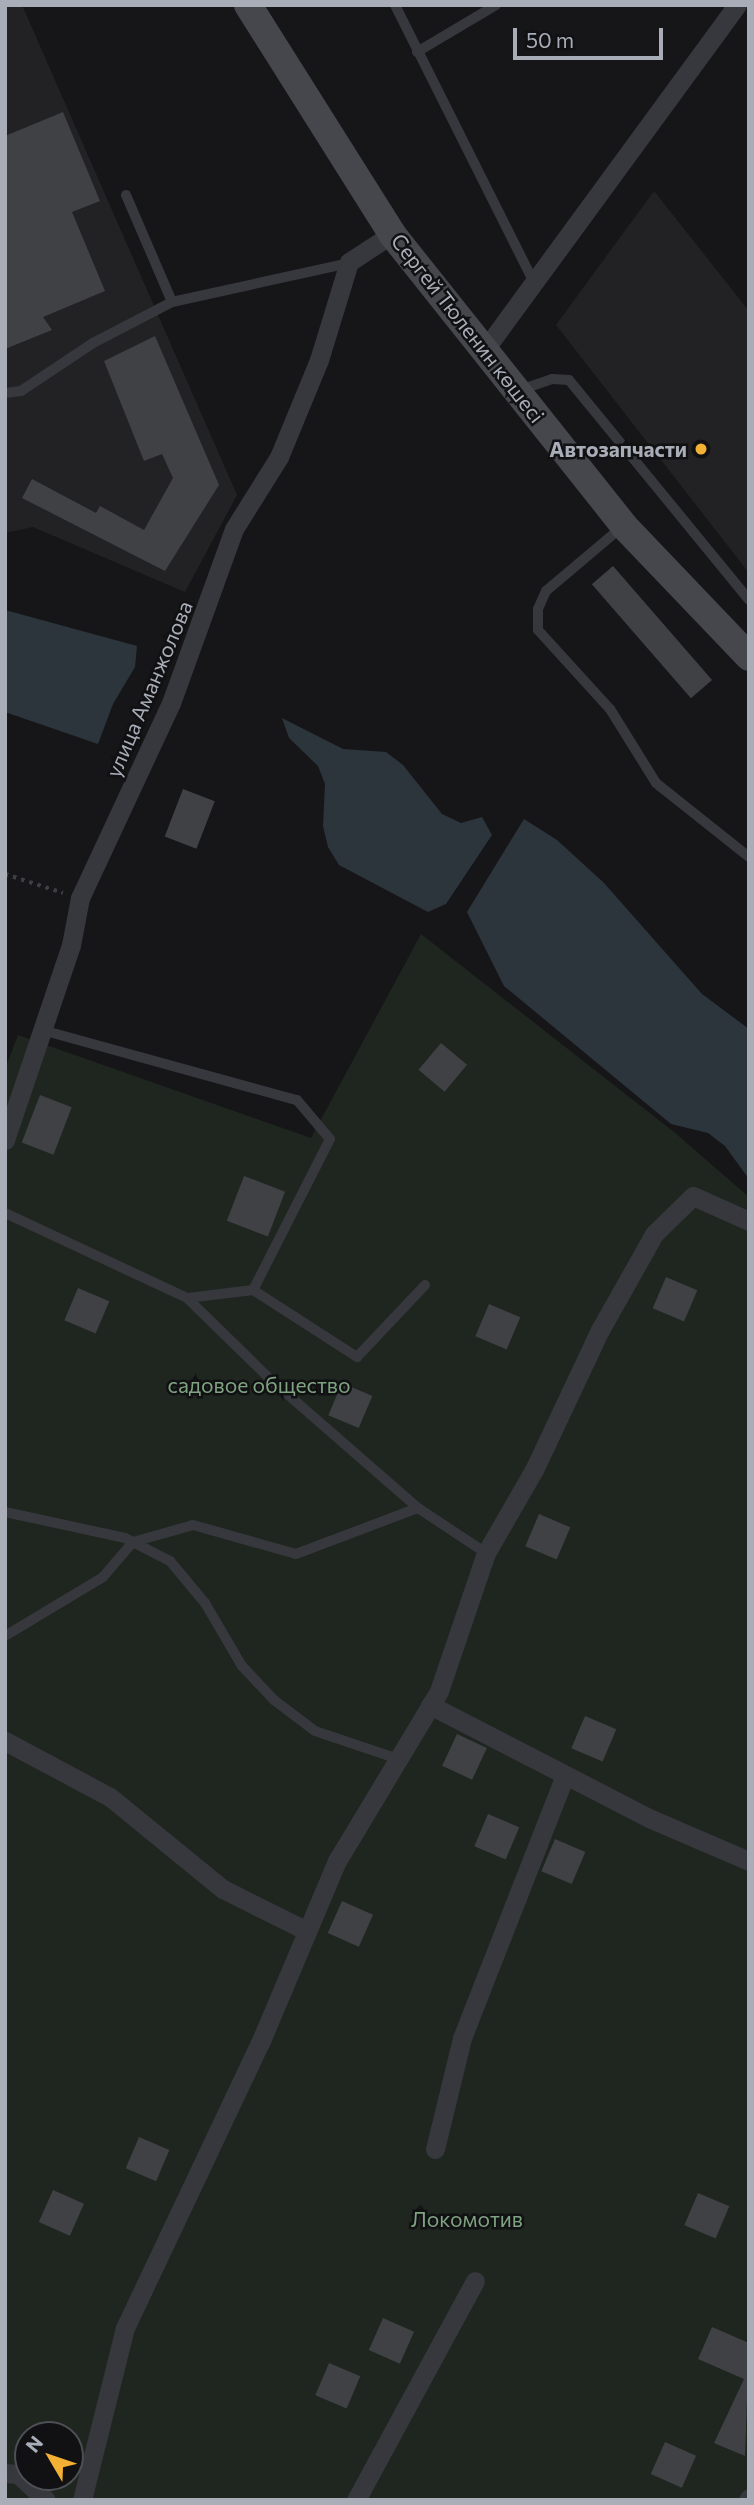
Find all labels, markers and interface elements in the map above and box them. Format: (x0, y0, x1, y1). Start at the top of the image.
scale bar (516, 14, 666, 58)
text: 50 m (526, 27, 574, 52)
street label: Сергей Тюленин көшесі (386, 228, 550, 428)
place label: Автозапчасти (549, 436, 687, 462)
marker: Автозапчасти (693, 441, 709, 457)
street label: улица Аманжолова (100, 597, 198, 781)
park label: садовое общество (168, 1372, 350, 1398)
park label: Локомотив (411, 2206, 523, 2232)
north arrow (14, 2421, 84, 2491)
text: N (20, 2431, 47, 2457)

